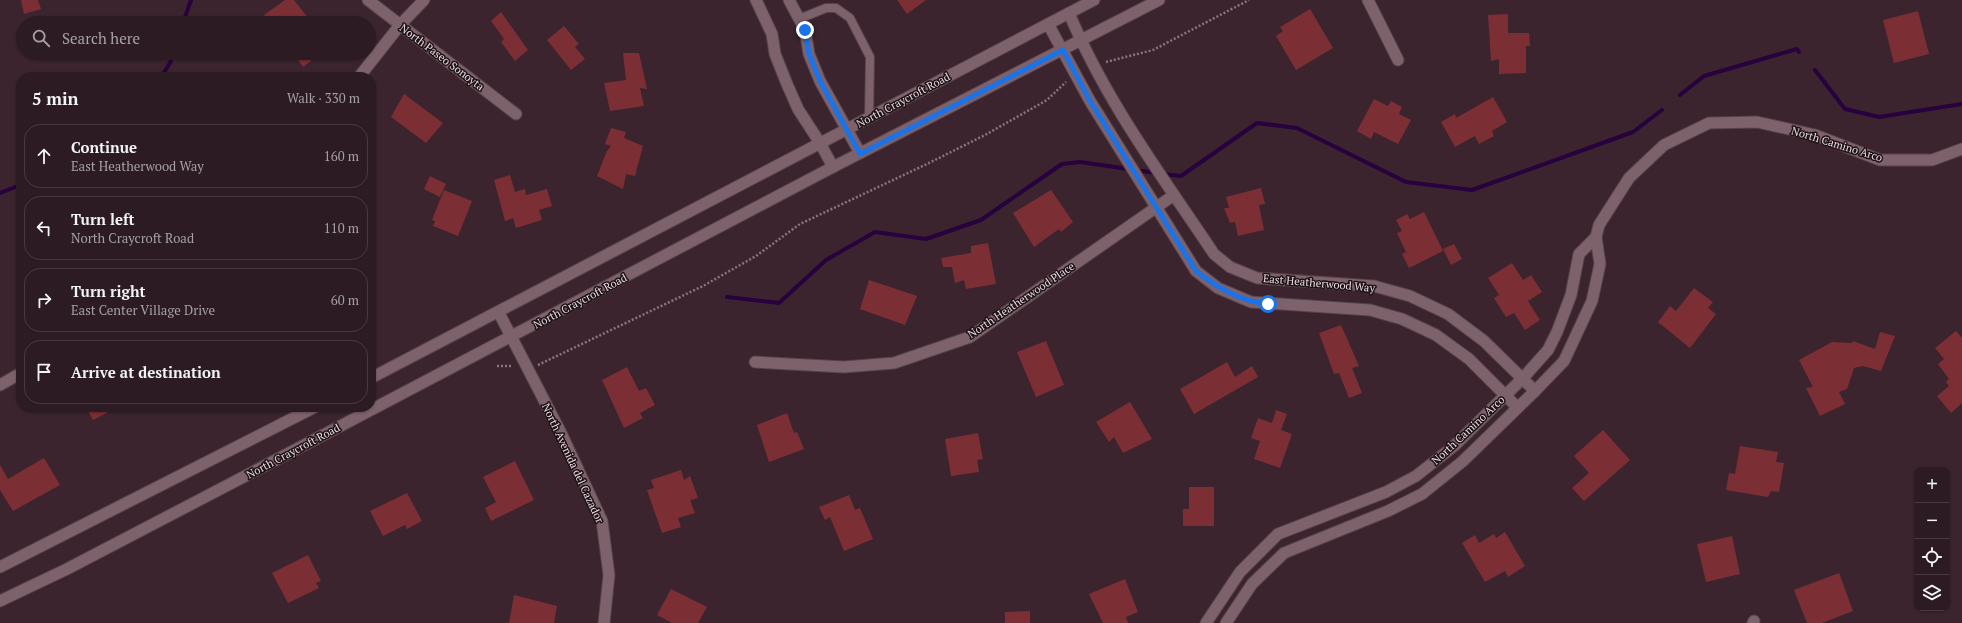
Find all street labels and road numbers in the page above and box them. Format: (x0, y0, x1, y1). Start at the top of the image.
street label: North Paseo Sonoyta (397, 21, 487, 94)
street label: North Craycroft Road (854, 69, 952, 131)
street label: North Camino Arco (1790, 123, 1884, 165)
street label: North Heatherwood Place (965, 259, 1077, 341)
street label: North Craycroft Road (531, 270, 629, 332)
street label: East Heatherwood Way (1262, 271, 1376, 295)
street label: North Camino Arco (1429, 393, 1507, 467)
street label: North Avenida del Cazador (539, 401, 607, 526)
street label: North Craycroft Road (244, 420, 342, 482)

